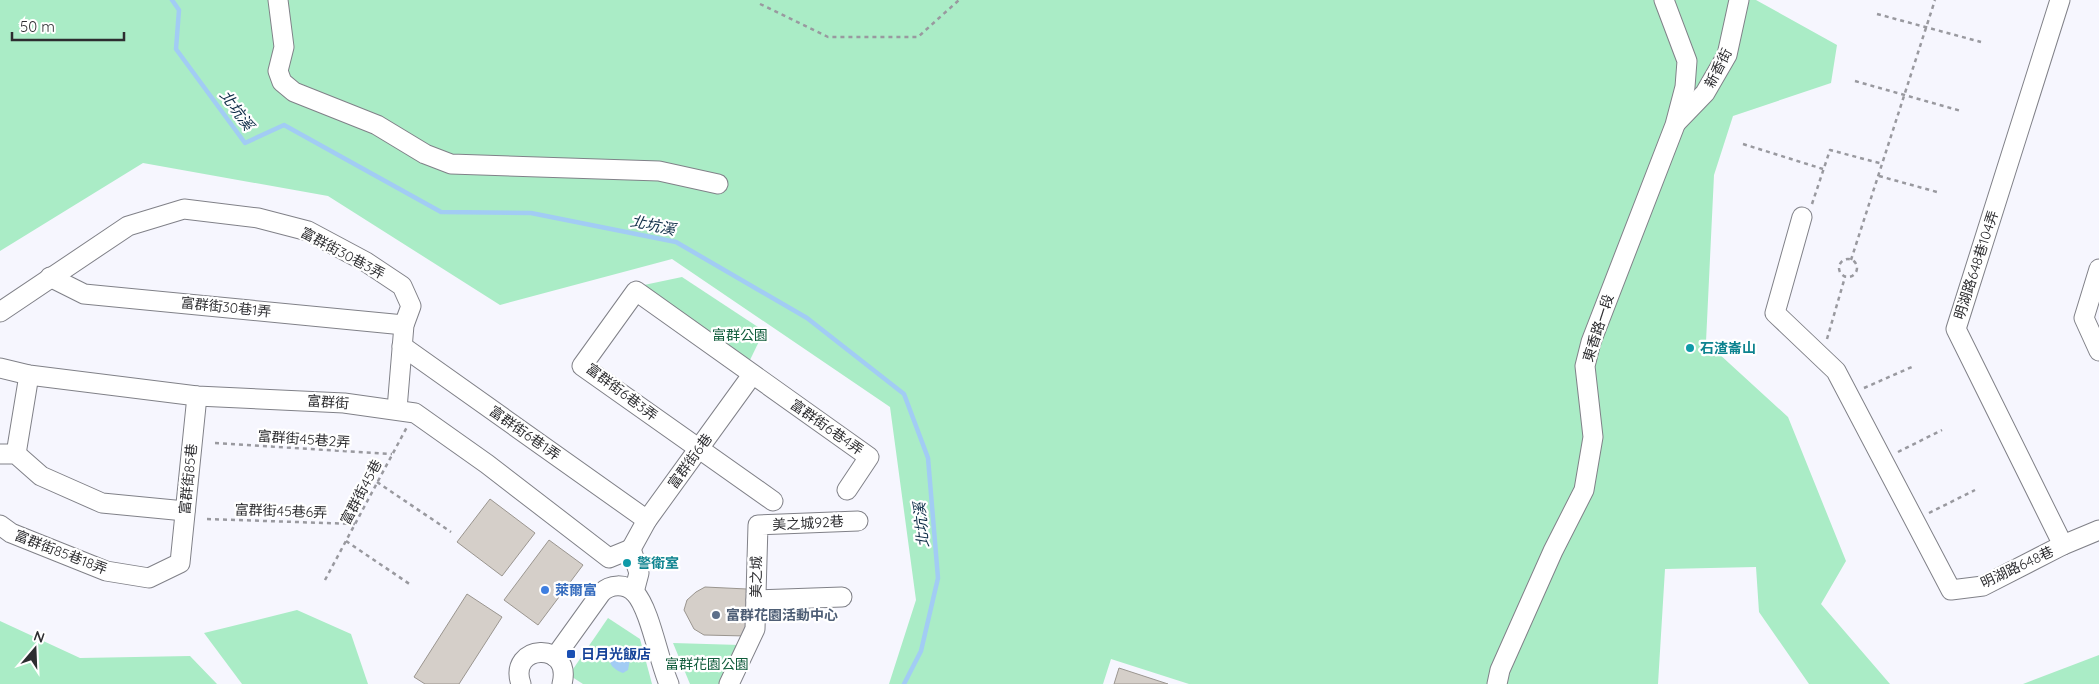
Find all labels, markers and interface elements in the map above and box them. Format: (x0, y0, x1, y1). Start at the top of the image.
scale bar (12, 10, 125, 42)
text: 50 m (20, 17, 55, 36)
street label: 新香街 (1700, 45, 1736, 91)
water label: 北坑溪 (216, 86, 259, 135)
street label: 明湖路648巷104弄 (1950, 208, 2002, 322)
water label: 北坑溪 (629, 211, 679, 239)
street label: 富群街30巷3弄 (298, 223, 388, 283)
street label: 東香路一段 (1579, 292, 1617, 364)
street label: 富群街30巷1弄 (180, 293, 272, 321)
park label: 富群公園 (712, 326, 768, 344)
place label: 石渣崙山 (1700, 339, 1756, 357)
marker: 石渣崙山 (1684, 342, 1696, 354)
street label: 富群街6巷3弄 (583, 359, 661, 425)
street label: 富群街 (306, 392, 350, 412)
street label: 富群街6巷4弄 (787, 395, 867, 459)
street label: 富群街6巷1弄 (486, 402, 564, 464)
street label: 富群街45巷2弄 (257, 427, 351, 451)
street label: 富群街6巷 (664, 430, 716, 492)
street label: 富群街85巷 (175, 443, 201, 515)
street label: 富群街45巷 (336, 456, 386, 528)
street label: 富群街45巷6弄 (234, 500, 328, 522)
water label: 北坑溪 (909, 500, 932, 548)
street label: 美之城92巷 (772, 512, 844, 534)
street label: 富群街85巷18弄 (12, 526, 110, 578)
street label: 明湖路648巷 (1978, 542, 2056, 592)
place label: 警衛室 (637, 554, 679, 572)
street label: 美之城 (747, 556, 765, 598)
marker: 警衛室 (621, 557, 633, 569)
place label: 萊爾富 (555, 581, 597, 599)
marker: 萊爾富 (539, 584, 551, 596)
place label: 富群花園活動中心 (726, 606, 838, 624)
marker: 富群花園活動中心 (710, 609, 722, 621)
north arrow (10, 624, 60, 674)
text: N (31, 627, 47, 647)
place label: 日月光飯店 (581, 645, 651, 663)
marker: 日月光飯店 (565, 648, 577, 660)
park label: 富群花園公園 (665, 655, 749, 673)

